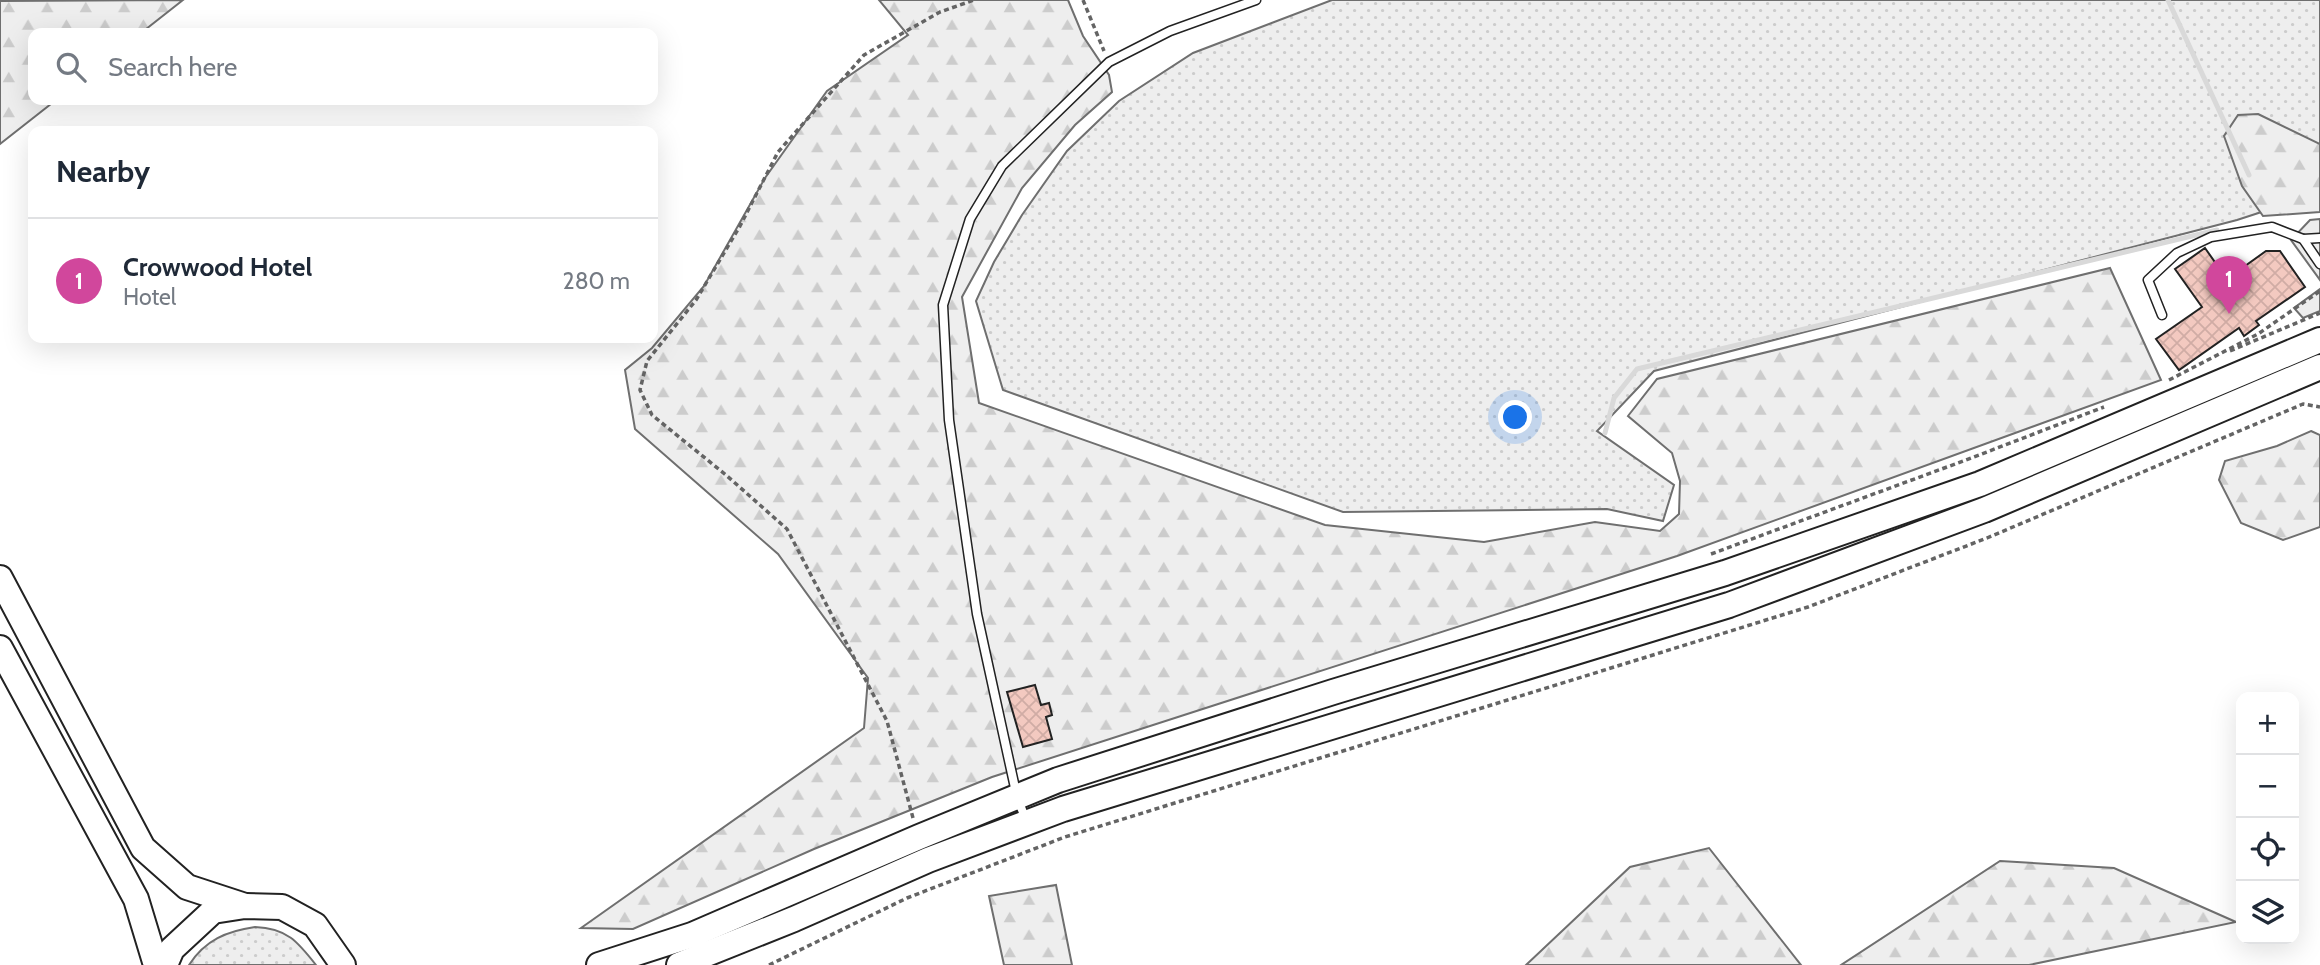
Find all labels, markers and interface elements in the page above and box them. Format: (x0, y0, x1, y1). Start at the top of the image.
search box (28, 28, 658, 105)
icon: search (52, 48, 90, 86)
text: Search here (108, 51, 237, 83)
text: Nearby (56, 153, 150, 190)
text: Crowwood Hotel (123, 251, 312, 283)
pin: 1 (2206, 256, 2252, 314)
text: 1 (75, 267, 83, 295)
text: 280 m (563, 267, 630, 295)
text: Hotel (123, 283, 176, 311)
your location (1498, 400, 1532, 434)
map controls (2236, 692, 2299, 944)
button: + (2236, 692, 2299, 755)
button: − (2236, 755, 2299, 818)
button: locate (2236, 818, 2299, 881)
button: layers (2236, 881, 2299, 944)

